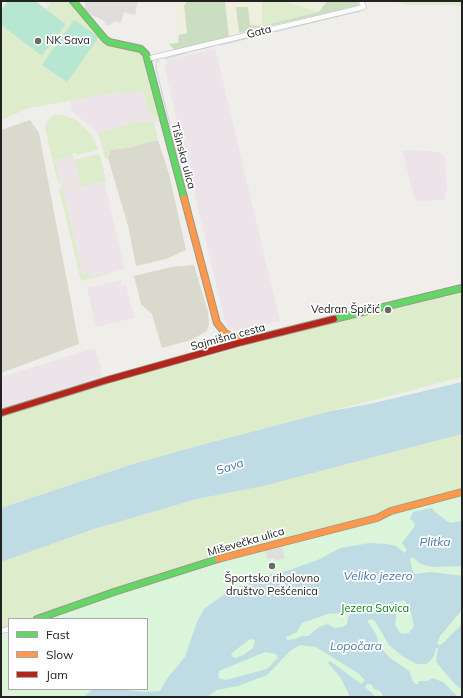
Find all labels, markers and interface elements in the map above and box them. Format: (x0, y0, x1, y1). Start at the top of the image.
street label: Gata (245, 23, 273, 41)
place label: NK Sava (46, 34, 90, 48)
marker: NK Sava (33, 36, 43, 46)
street label: Tišinska ulica (168, 121, 198, 191)
place label: Vedran Špičić (311, 303, 380, 317)
marker: Vedran Špičić (383, 305, 393, 315)
street label: Sajmišna cesta (189, 321, 267, 353)
water label: Sava (214, 456, 246, 478)
street label: Miševečka ulica (206, 525, 286, 559)
water label: Plitka (419, 535, 451, 549)
marker: Športsko ribolovno društvo Pešćenica (267, 561, 277, 571)
water label: Veliko jezero (343, 569, 413, 583)
place label: Športsko ribolovno društvo Pešćenica (225, 572, 319, 598)
park label: Jezera Savica (341, 602, 409, 616)
legend (8, 618, 148, 690)
text: Fast (46, 627, 70, 642)
water label: Lopočara (330, 639, 382, 653)
text: Slow (46, 647, 74, 662)
text: Jam (46, 667, 68, 682)

